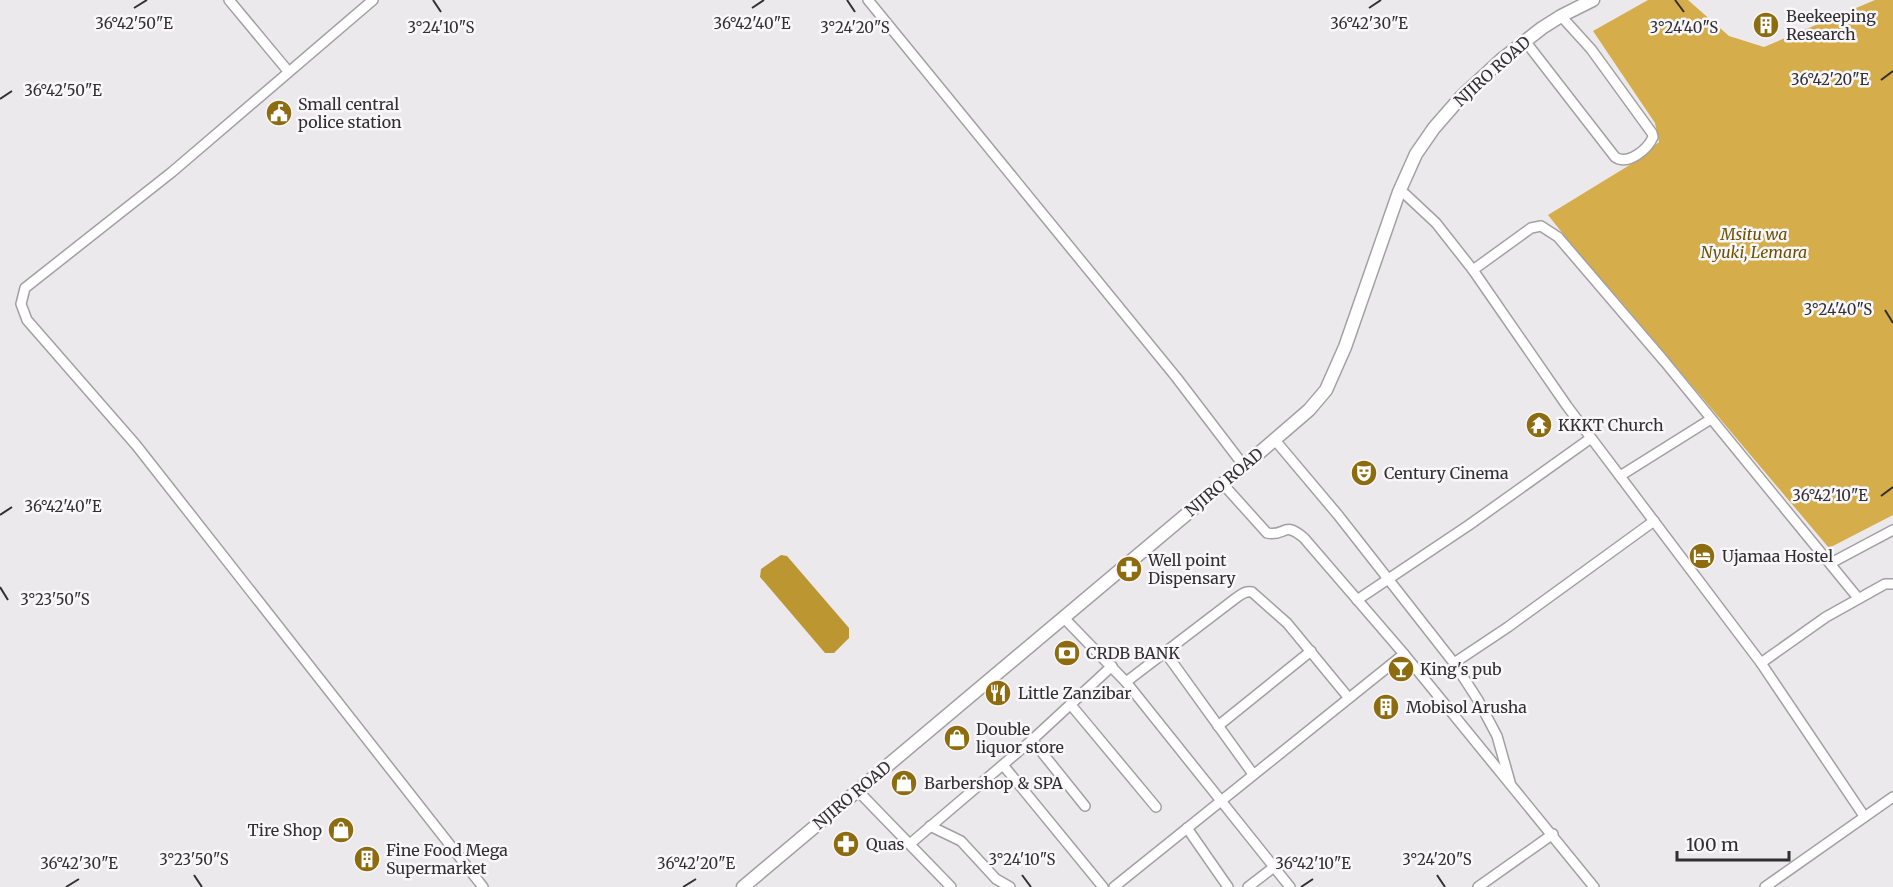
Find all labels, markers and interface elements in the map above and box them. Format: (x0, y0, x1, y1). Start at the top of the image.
place label: Beekeeping Research (1786, 6, 1876, 44)
building icon: Beekeeping Research (1751, 10, 1781, 40)
text: 36°42'50"E (95, 14, 173, 33)
text: 36°42'40"E (714, 14, 791, 33)
text: 36°42'30"E (1330, 14, 1408, 33)
text: 3°24'10"S (408, 18, 475, 37)
text: 3°24'20"S (820, 18, 890, 37)
text: 3°24'40"S (1650, 18, 1718, 37)
street label: NJIRO ROAD (1450, 32, 1534, 110)
text: 36°42'20"E (1791, 70, 1869, 89)
text: 36°42'50"E (24, 81, 102, 100)
place label: Small central police station (298, 94, 402, 132)
public building icon: Small central police station (264, 98, 294, 128)
park label: Msitu wa Nyuki, Lemara (1701, 224, 1807, 262)
text: 3°24'40"S (1804, 300, 1872, 319)
temple icon: KKKT Church (1524, 410, 1554, 440)
place label: KKKT Church (1558, 415, 1664, 435)
street label: NJIRO ROAD (1181, 444, 1267, 520)
theatre icon: Century Cinema (1349, 458, 1379, 488)
place label: Century Cinema (1384, 463, 1509, 483)
text: 36°42'10"E (1792, 486, 1868, 505)
text: 36°42'40"E (25, 497, 102, 516)
hotel icon: Ujamaa Hostel (1687, 541, 1717, 571)
place label: Ujamaa Hostel (1722, 546, 1833, 566)
place label: Well point Dispensary (1147, 550, 1236, 588)
pharmacy icon: Well point Dispensary (1114, 554, 1144, 584)
text: 3°23'50"S (20, 590, 90, 609)
bank icon: CRDB BANK (1052, 638, 1082, 668)
place label: CRDB BANK (1086, 643, 1180, 663)
bar icon: King's pub (1386, 654, 1416, 684)
place label: King's pub (1420, 659, 1502, 679)
restaurant icon: Little Zanzibar (983, 678, 1013, 708)
place label: Little Zanzibar (1018, 683, 1131, 703)
building icon: Mobisol Arusha (1371, 692, 1401, 722)
place label: Mobisol Arusha (1406, 697, 1527, 717)
place label: Double liquor store (976, 719, 1064, 757)
shop icon: Double liquor store (942, 723, 972, 753)
street label: NJIRO ROAD (809, 757, 895, 833)
shop icon: Barbershop & SPA (889, 768, 919, 798)
place label: Barbershop & SPA (924, 773, 1063, 793)
shop icon: Tire Shop (326, 815, 356, 845)
place label: Tire Shop (248, 820, 322, 840)
scale bar (1677, 824, 1790, 862)
pharmacy icon: Quas (831, 829, 861, 859)
text: 100 m (1686, 833, 1739, 856)
place label: Quas (866, 834, 905, 854)
place label: Fine Food Mega Supermarket (386, 840, 508, 878)
building icon: Fine Food Mega Supermarket (352, 844, 382, 874)
text: 3°23'50"S (159, 850, 229, 869)
text: 3°24'10"S (989, 850, 1056, 869)
text: 3°24'20"S (1402, 850, 1472, 869)
text: 36°42'30"E (40, 854, 118, 873)
text: 36°42'20"E (657, 854, 735, 873)
text: 36°42'10"E (1275, 854, 1351, 873)

